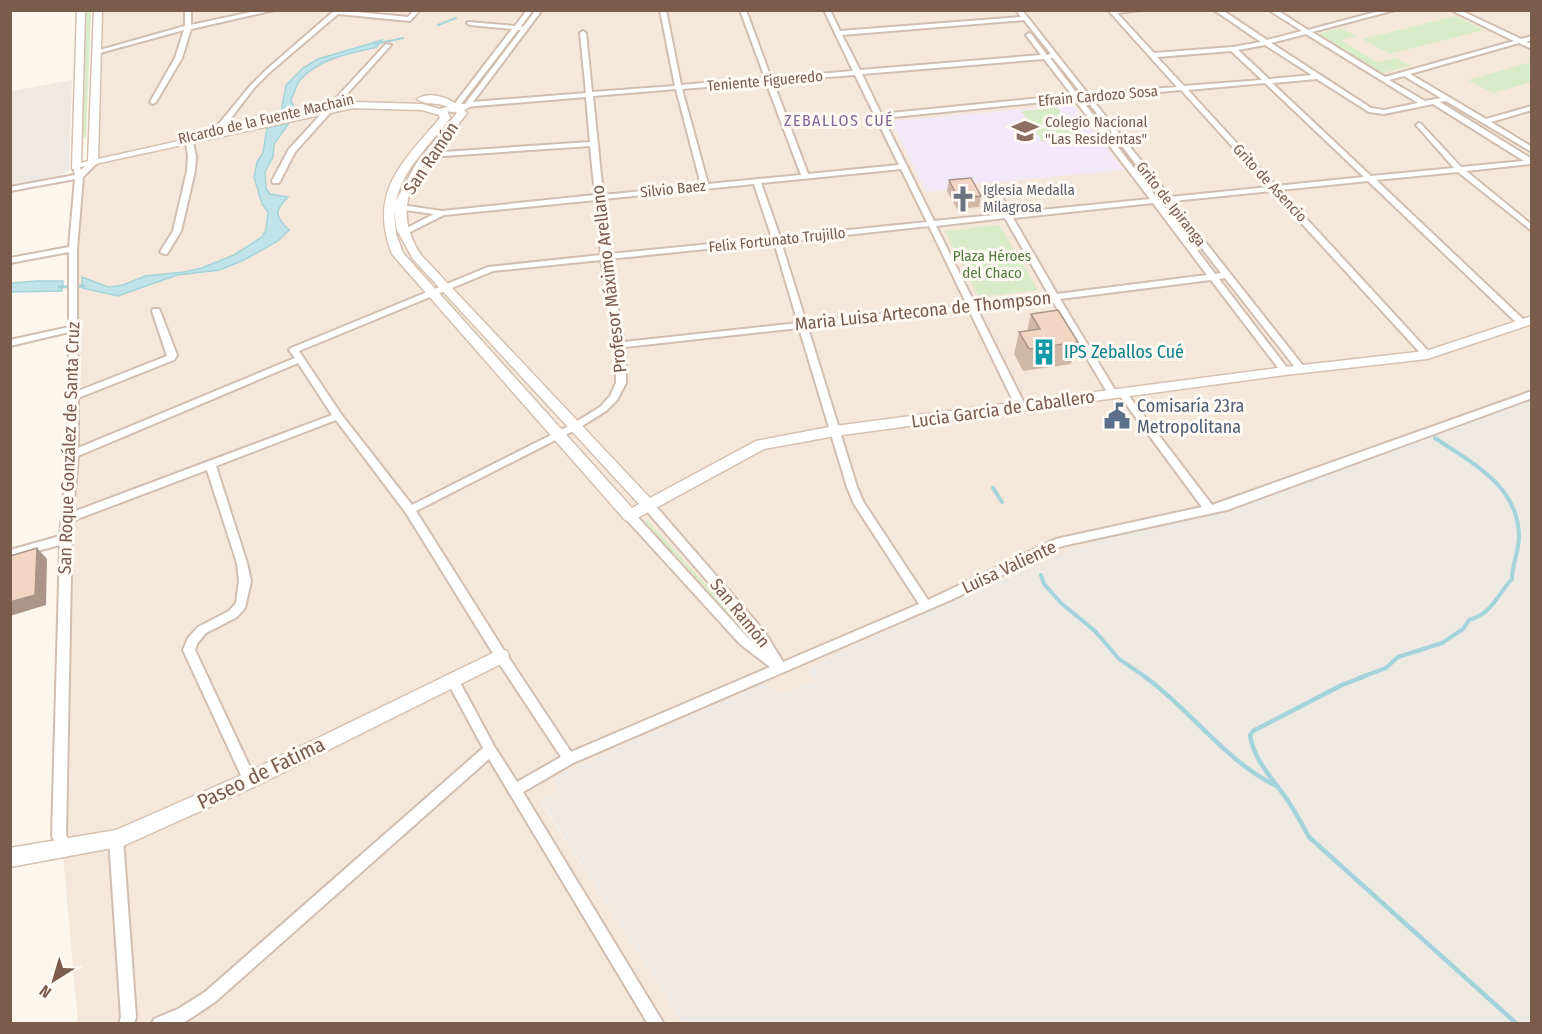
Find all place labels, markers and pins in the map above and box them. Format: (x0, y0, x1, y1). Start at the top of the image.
place label: Colegio Nacional "Las Residentas" (1045, 113, 1147, 148)
school or university icon: Colegio Nacional "Las Residentas" (1010, 116, 1040, 146)
place label: Iglesia Medalla Milagrosa (983, 181, 1075, 216)
church icon: Iglesia Medalla Milagrosa (948, 184, 978, 214)
building icon: IPS Zeballos Cué (1029, 337, 1059, 367)
place label: IPS Zeballos Cué (1064, 341, 1184, 363)
place label: Comisaría 23ra Metropolitana (1137, 395, 1245, 438)
public building icon: Comisaría 23ra Metropolitana (1102, 401, 1132, 431)

